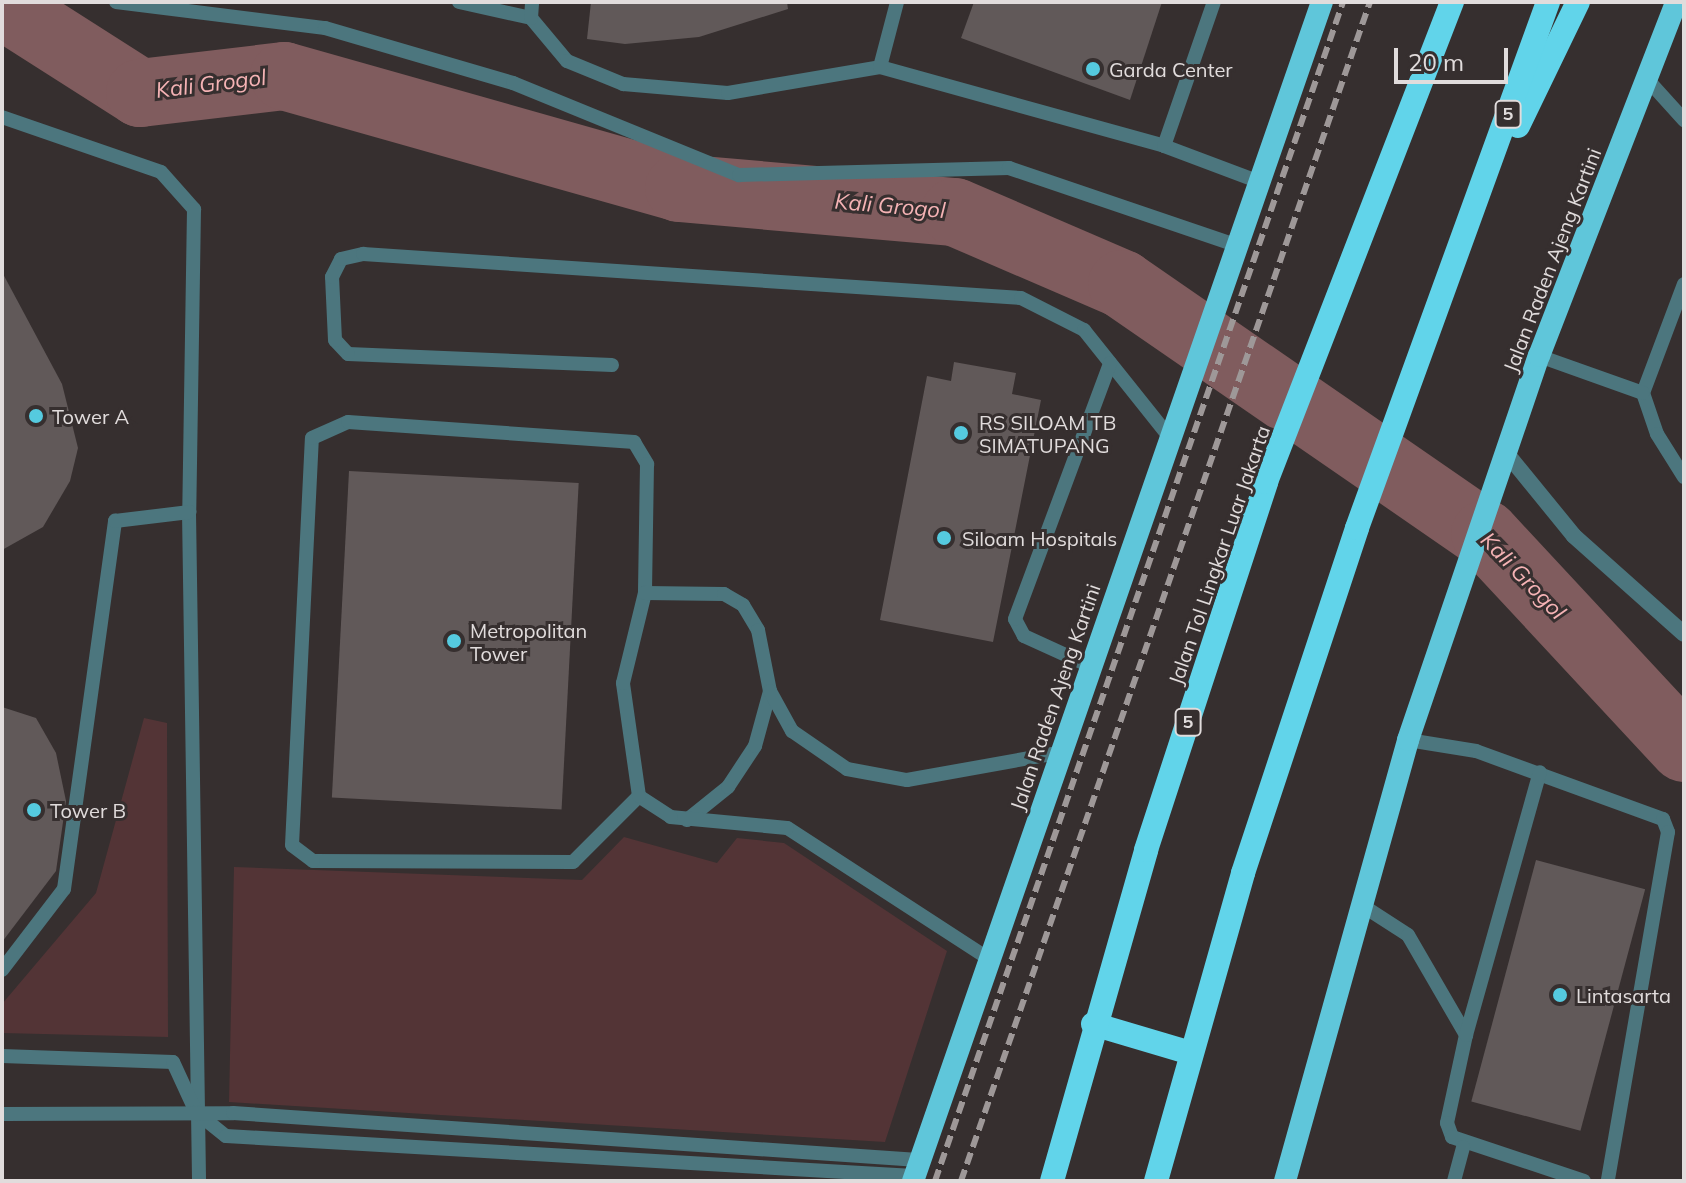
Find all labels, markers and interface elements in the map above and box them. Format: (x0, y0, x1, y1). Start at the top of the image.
scale bar (1398, 32, 1512, 82)
text: 20 m (1408, 47, 1464, 77)
place label: Garda Center (1109, 57, 1233, 81)
marker: Garda Center (1084, 60, 1102, 78)
water label: Kali Grogol (154, 64, 268, 104)
road number: 5 (1494, 100, 1522, 128)
street label: Jalan Raden Ajeng Kartini (1498, 145, 1606, 375)
water label: Kali Grogol (834, 188, 946, 224)
place label: Tower A (52, 404, 129, 428)
marker: Tower A (27, 407, 45, 425)
place label: RS SILOAM TB SIMATUPANG (979, 410, 1116, 457)
marker: RS SILOAM TB SIMATUPANG (950, 422, 972, 444)
street label: Jalan Tol Lingkar Luar Jakarta (1163, 422, 1275, 688)
place label: Siloam Hospitals (962, 526, 1117, 550)
marker: Siloam Hospitals (933, 527, 955, 549)
water label: Kali Grogol (1475, 527, 1571, 625)
street label: Jalan Raden Ajeng Kartini (1005, 581, 1105, 813)
place label: Metropolitan Tower (470, 618, 587, 665)
marker: Metropolitan Tower (445, 632, 463, 650)
road number: 5 (1174, 708, 1202, 736)
place label: Tower B (50, 798, 126, 822)
marker: Tower B (25, 801, 43, 819)
place label: Lintasarta (1576, 983, 1671, 1007)
marker: Lintasarta (1551, 986, 1569, 1004)

